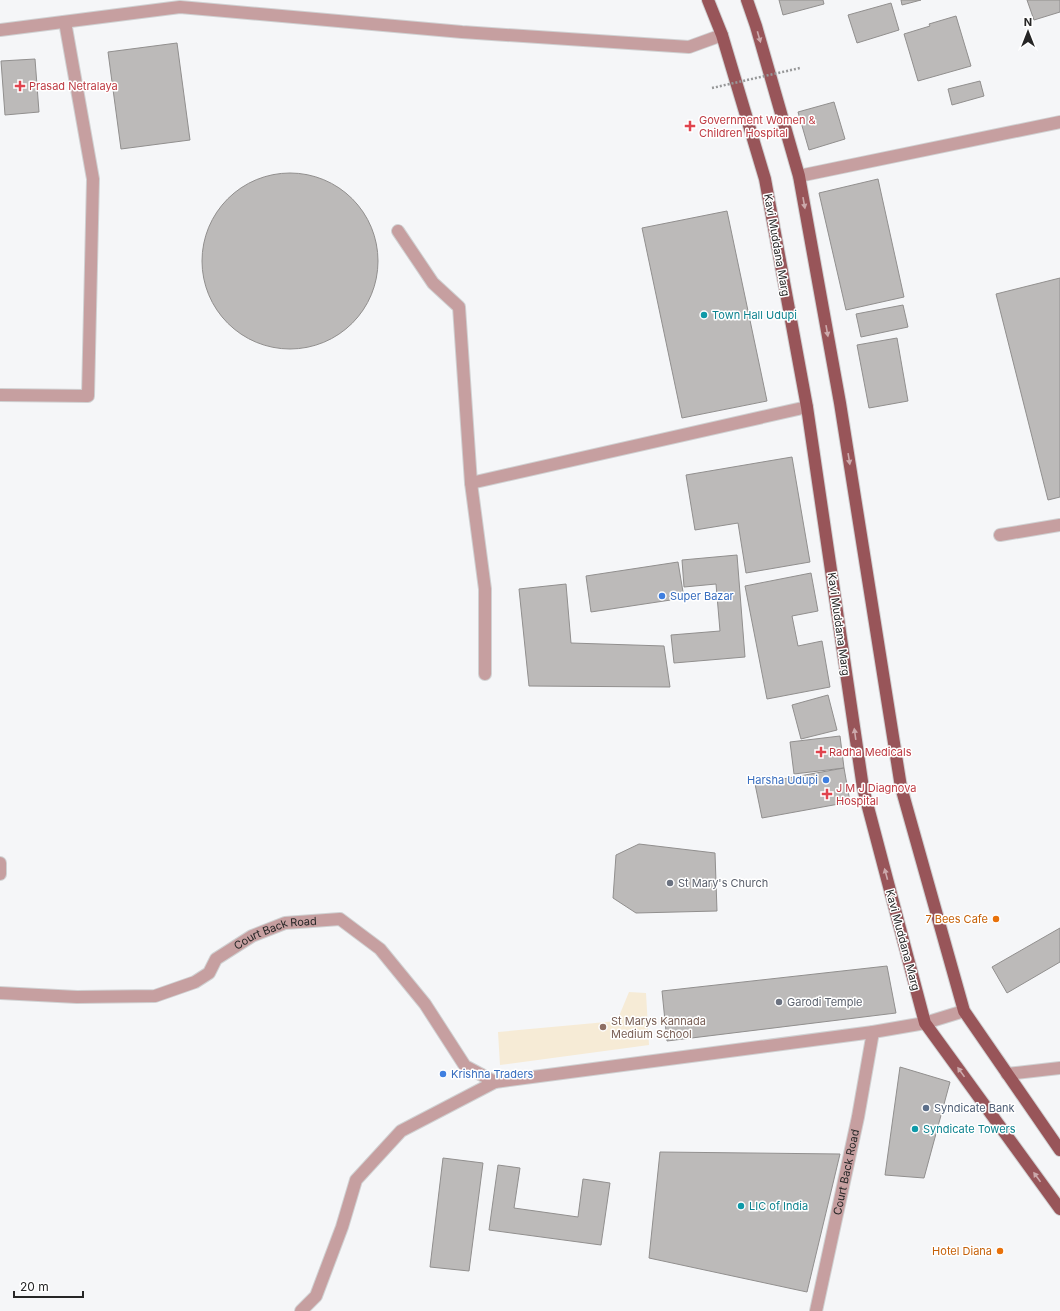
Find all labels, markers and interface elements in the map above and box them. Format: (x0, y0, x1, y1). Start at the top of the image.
north arrow (1008, 12, 1048, 52)
text: N (1024, 15, 1032, 29)
one-way arrow (757, 31, 763, 43)
place label: Prasad Netralaya (29, 79, 118, 93)
marker: Prasad Netralaya (14, 80, 26, 92)
place label: Government Women & Children Hospital (699, 113, 816, 140)
marker: Government Women & Children Hospital (684, 120, 696, 132)
street label: Kavi Muddana Marg (761, 193, 793, 297)
one-way arrow (801, 197, 807, 209)
place label: Town Hall Udupi (712, 308, 797, 322)
marker: Town Hall Udupi (699, 310, 709, 320)
one-way arrow (824, 325, 830, 337)
one-way arrow (846, 453, 852, 465)
street label: Kavi Muddana Marg (825, 572, 853, 676)
place label: Super Bazar (670, 589, 734, 603)
marker: Super Bazar (657, 591, 667, 601)
one-way arrow (852, 728, 858, 740)
place label: Radha Medicals (829, 745, 912, 759)
marker: Radha Medicals (816, 747, 826, 757)
place label: Harsha Udupi (747, 773, 818, 787)
marker: Harsha Udupi (821, 775, 831, 785)
place label: J M J Diagnova Hospital (836, 781, 917, 808)
marker: J M J Diagnova Hospital (821, 788, 833, 800)
one-way arrow (883, 868, 889, 880)
place label: St Mary's Church (678, 876, 768, 890)
marker: St Mary's Church (665, 878, 675, 888)
street label: Kavi Muddana Marg (883, 888, 923, 992)
place label: 7 Bees Cafe (925, 912, 988, 926)
street label: Court Back Road (231, 914, 317, 953)
marker: 7 Bees Cafe (991, 914, 1001, 924)
place label: Garodi Temple (787, 995, 863, 1009)
marker: Garodi Temple (774, 997, 784, 1007)
place label: St Marys Kannada Medium School (611, 1014, 706, 1041)
marker: St Marys Kannada Medium School (598, 1022, 608, 1032)
one-way arrow (957, 1066, 965, 1077)
place label: Krishna Traders (451, 1067, 534, 1081)
marker: Krishna Traders (438, 1069, 448, 1079)
place label: Syndicate Bank (934, 1101, 1015, 1115)
marker: Syndicate Bank (921, 1103, 931, 1113)
place label: Syndicate Towers (923, 1122, 1016, 1136)
marker: Syndicate Towers (910, 1124, 920, 1134)
street label: Court Back Road (830, 1128, 862, 1217)
one-way arrow (1033, 1172, 1041, 1182)
place label: LIC of India (749, 1199, 808, 1213)
marker: LIC of India (736, 1201, 746, 1211)
place label: Hotel Diana (932, 1244, 992, 1258)
marker: Hotel Diana (995, 1246, 1005, 1256)
scale bar (14, 1273, 83, 1299)
text: 20 m (20, 1279, 49, 1294)

